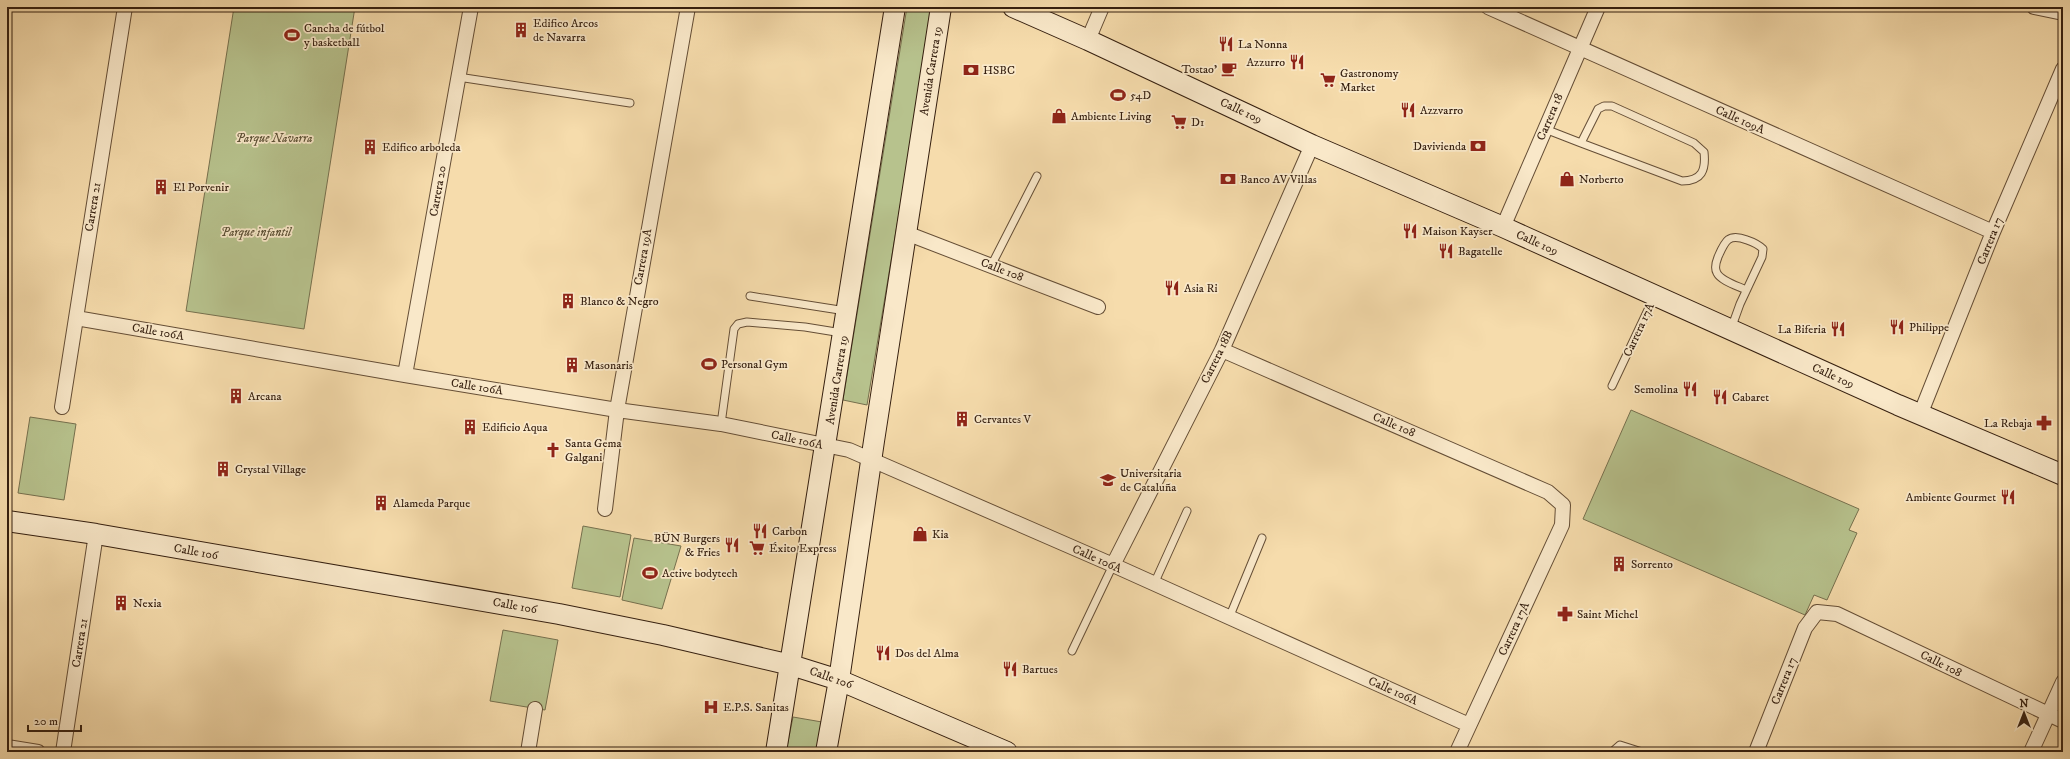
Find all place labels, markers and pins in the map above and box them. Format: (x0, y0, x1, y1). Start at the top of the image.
place label: Edifico Arcos de Navarra (533, 16, 598, 45)
place label: Cancha de fútbol y basketball (304, 21, 385, 50)
building icon: Edifico Arcos de Navarra (512, 21, 530, 39)
sports icon: Cancha de fútbol y basketball (283, 26, 301, 44)
restaurant icon: La Nonna (1217, 35, 1235, 53)
place label: La Nonna (1238, 37, 1288, 52)
restaurant icon: Azzurro (1288, 53, 1306, 71)
place label: Azzurro (1246, 55, 1285, 70)
cafe icon: Tostao’ (1220, 60, 1238, 78)
bank icon: HSBC (962, 61, 980, 79)
place label: Tostao’ (1181, 62, 1217, 77)
place label: HSBC (983, 63, 1015, 78)
place label: Gastronomy Market (1340, 66, 1399, 95)
supermarket icon: Gastronomy Market (1319, 71, 1337, 89)
sports icon: 54D (1109, 86, 1127, 104)
place label: 54D (1130, 88, 1151, 103)
restaurant icon: Azzvarro (1399, 101, 1417, 119)
place label: Azzvarro (1420, 103, 1463, 118)
shop icon: Ambiente Living (1050, 107, 1068, 125)
place label: Ambiente Living (1071, 109, 1151, 124)
supermarket icon: D1 (1170, 113, 1188, 131)
place label: D1 (1191, 115, 1204, 130)
bank icon: Davivienda (1469, 137, 1487, 155)
building icon: Edifico arboleda (361, 138, 379, 156)
place label: Davivienda (1413, 139, 1467, 154)
place label: Edifico arboleda (382, 140, 461, 155)
bank icon: Banco AV Villas (1219, 170, 1237, 188)
shop icon: Norberto (1558, 170, 1576, 188)
place label: Banco AV Villas (1240, 172, 1317, 187)
place label: Norberto (1579, 172, 1624, 187)
building icon: El Porvenir (152, 178, 170, 196)
place label: El Porvenir (173, 180, 229, 195)
restaurant icon: Maison Kayser (1401, 222, 1419, 240)
place label: Maison Kayser (1422, 224, 1493, 239)
restaurant icon: Bagatelle (1437, 242, 1455, 260)
place label: Bagatelle (1458, 244, 1503, 259)
restaurant icon: Asia Ri (1163, 279, 1181, 297)
place label: Asia Ri (1184, 281, 1218, 296)
building icon: Blanco & Negro (559, 292, 577, 310)
place label: Blanco & Negro (580, 294, 659, 309)
restaurant icon: Philippe (1888, 318, 1906, 336)
restaurant icon: La Biferia (1829, 320, 1847, 338)
place label: Philippe (1909, 320, 1949, 335)
place label: La Biferia (1778, 322, 1827, 337)
sports icon: Personal Gym (700, 355, 718, 373)
building icon: Masonaris (563, 356, 581, 374)
place label: Personal Gym (721, 357, 788, 372)
place label: Masonaris (584, 358, 633, 373)
restaurant icon: Semolina (1681, 380, 1699, 398)
place label: Semolina (1634, 382, 1679, 397)
building icon: Arcana (227, 387, 245, 405)
restaurant icon: Cabaret (1711, 388, 1729, 406)
place label: Arcana (248, 389, 283, 404)
place label: Cabaret (1732, 390, 1769, 405)
building icon: Cervantes V (953, 410, 971, 428)
place label: Cervantes V (974, 412, 1032, 427)
pharmacy icon: La Rebaja (2035, 414, 2053, 432)
place label: La Rebaja (1984, 416, 2033, 431)
building icon: Edificio Aqua (461, 418, 479, 436)
place label: Edificio Aqua (482, 420, 548, 435)
place label: Santa Gema Galgani (565, 436, 622, 465)
church icon: Santa Gema Galgani (544, 441, 562, 459)
building icon: Crystal Village (214, 460, 232, 478)
place label: Crystal Village (235, 462, 306, 477)
place label: Universitaria de Cataluña (1120, 466, 1183, 495)
school or university icon: Universitaria de Cataluña (1099, 471, 1117, 489)
restaurant icon: Ambiente Gourmet (1999, 488, 2017, 506)
place label: Ambiente Gourmet (1906, 490, 1996, 505)
building icon: Alameda Parque (372, 494, 390, 512)
place label: Alameda Parque (393, 496, 470, 511)
restaurant icon: Carbon (751, 522, 769, 540)
place label: Carbon (772, 524, 808, 539)
shop icon: Kia (911, 525, 929, 543)
place label: Kia (932, 527, 950, 542)
place label: BÜN Burgers & Fries (654, 531, 720, 560)
restaurant icon: BÜN Burgers & Fries (723, 536, 741, 554)
supermarket icon: Éxito Express (748, 539, 766, 557)
place label: Éxito Express (769, 541, 837, 556)
building icon: Sorrento (1610, 555, 1628, 573)
place label: Sorrento (1631, 557, 1673, 572)
sports icon: Active bodytech (641, 564, 659, 582)
place label: Active bodytech (662, 566, 739, 581)
building icon: Nexia (112, 594, 130, 612)
place label: Nexia (133, 596, 163, 611)
pharmacy icon: Saint Michel (1556, 605, 1574, 623)
place label: Saint Michel (1577, 607, 1639, 622)
restaurant icon: Dos del Alma (874, 644, 892, 662)
place label: Dos del Alma (895, 646, 960, 661)
restaurant icon: Bartues (1001, 660, 1019, 678)
place label: Bartues (1022, 662, 1058, 677)
hospital icon: E.P.S. Sanitas (702, 698, 720, 716)
place label: E.P.S. Sanitas (723, 700, 789, 715)

